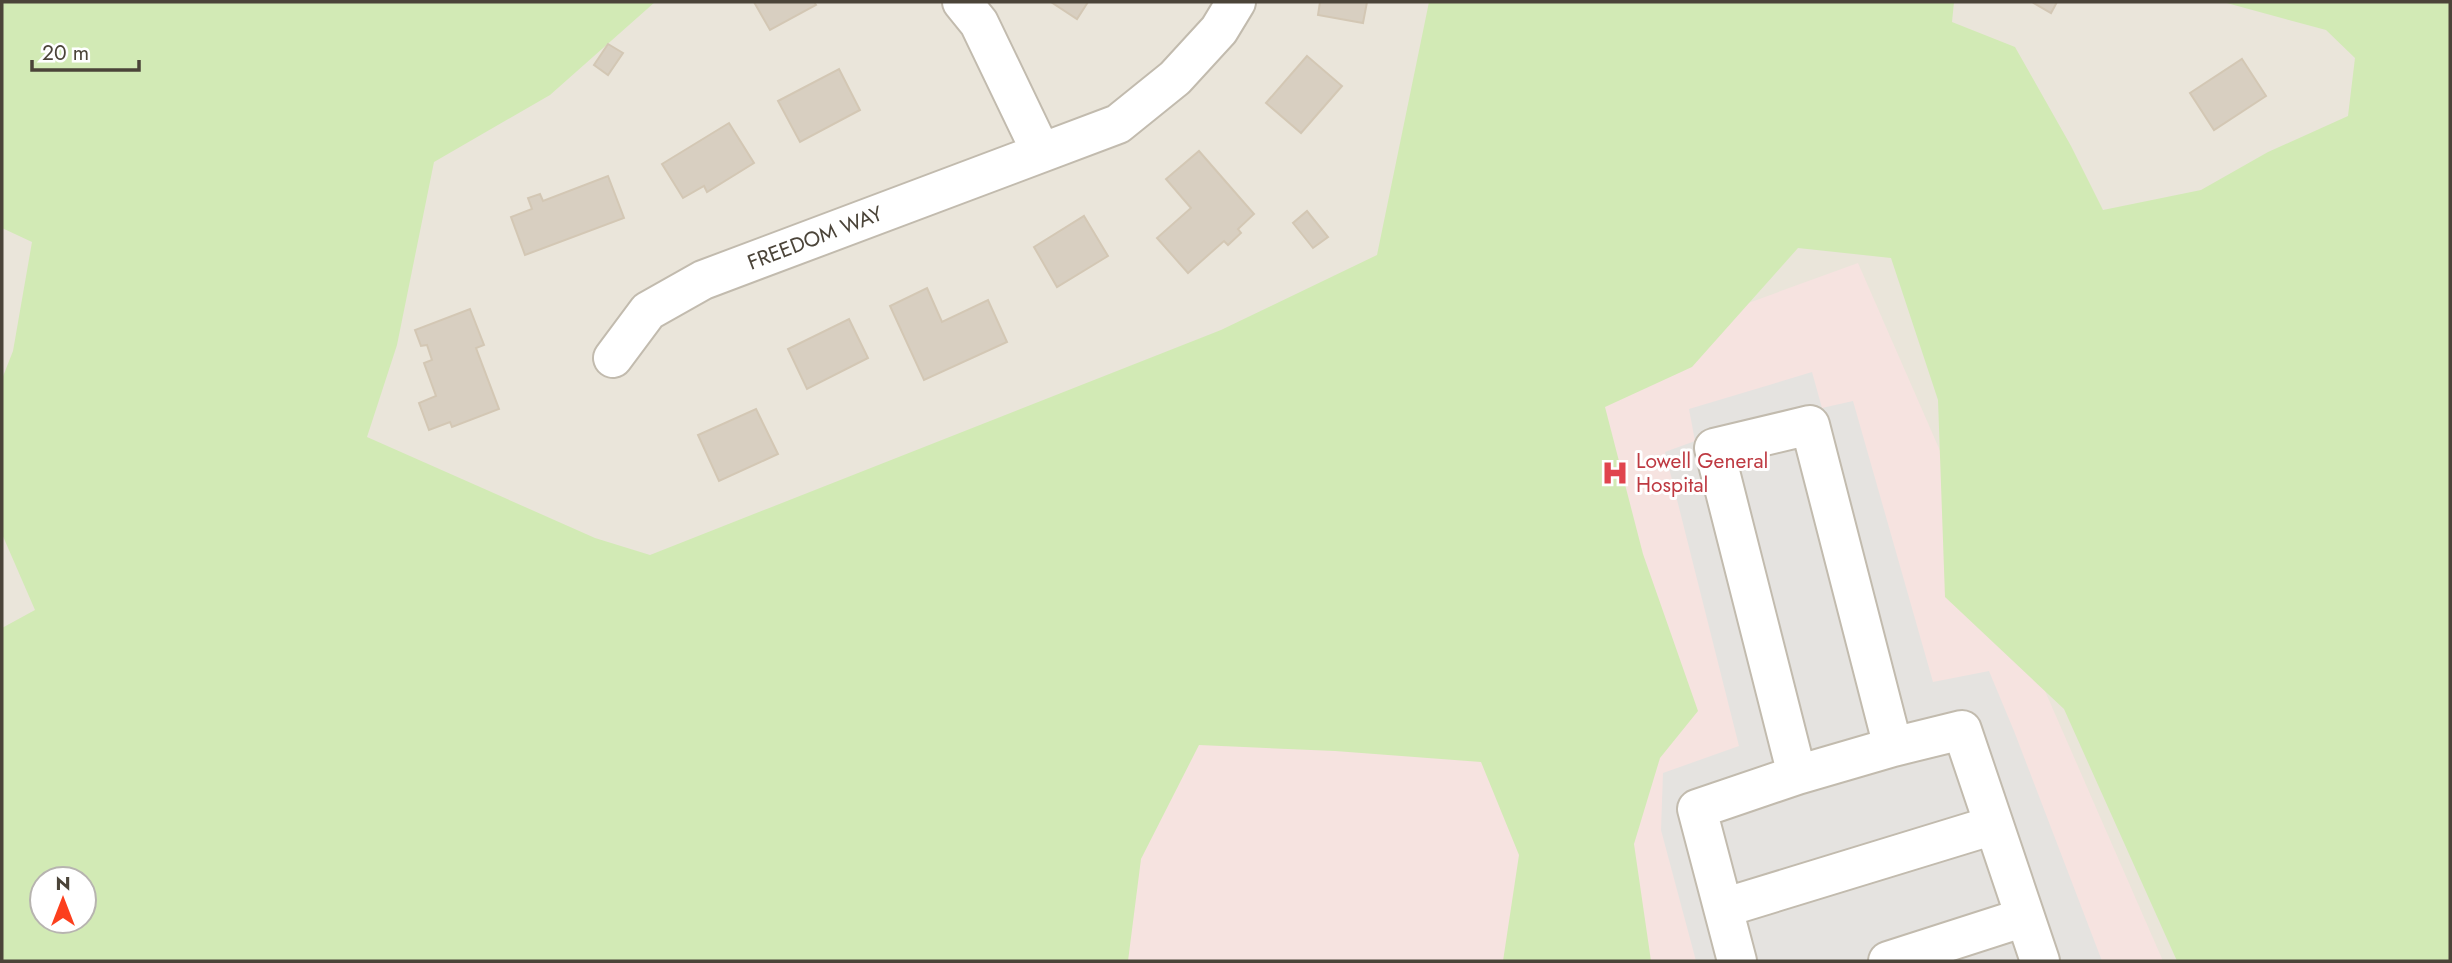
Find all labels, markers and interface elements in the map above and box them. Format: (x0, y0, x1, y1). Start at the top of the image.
scale bar (32, 28, 138, 72)
text: 20 m (42, 38, 89, 68)
street label: FREEDOM WAY (743, 198, 887, 278)
place label: Lowell General Hospital (1636, 446, 1768, 500)
hospital icon: Lowell General Hospital (1600, 458, 1630, 488)
north arrow (28, 865, 98, 935)
text: N (55, 870, 71, 897)

